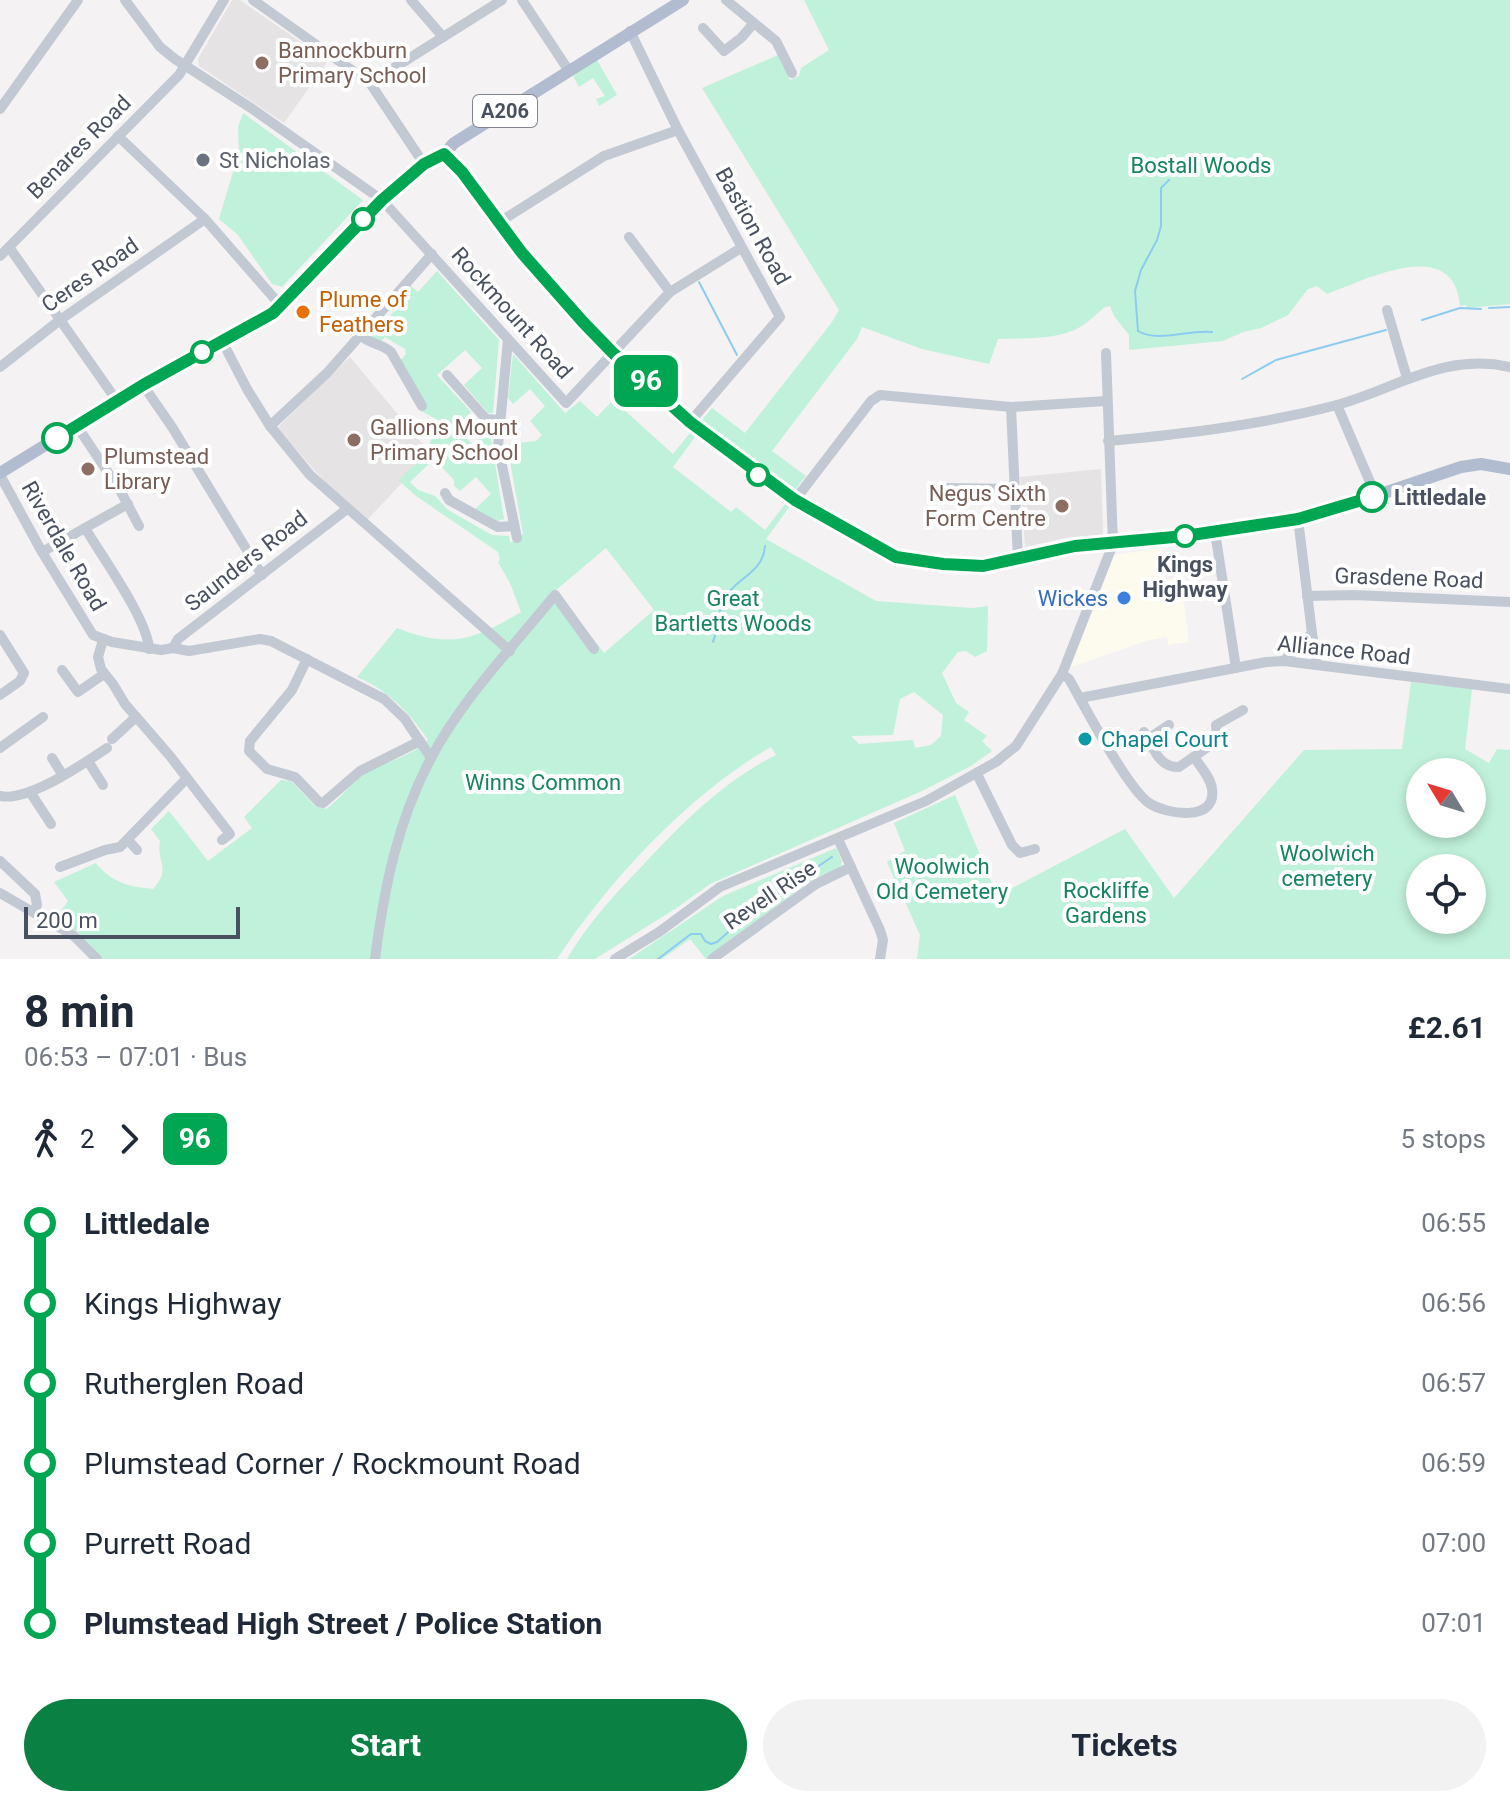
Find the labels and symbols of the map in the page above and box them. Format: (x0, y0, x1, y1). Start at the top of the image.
place label: Bannockburn Primary School (278, 38, 427, 88)
marker: Bannockburn Primary School (253, 54, 271, 72)
street label: Benares Road (22, 90, 136, 204)
road number: A206 (473, 95, 537, 127)
place label: St Nicholas (219, 148, 331, 173)
marker: St Nicholas (194, 151, 212, 169)
park label: Bostall Woods (1131, 153, 1271, 178)
street label: Bastion Road (711, 163, 795, 289)
unlabelled marker (352, 208, 374, 230)
street label: Ceres Road (37, 233, 143, 317)
street label: Rockmount Road (446, 242, 578, 384)
place label: Plume of Feathers (319, 287, 407, 337)
marker: Plume of Feathers (294, 303, 312, 321)
unlabelled marker (191, 341, 213, 363)
line badge: 96 (610, 355, 682, 407)
place label: Gallions Mount Primary School (370, 415, 519, 465)
unlabelled marker (42, 423, 72, 453)
marker: Gallions Mount Primary School (345, 431, 363, 449)
place label: Plumstead Library (104, 444, 209, 494)
marker: Plumstead Library (79, 460, 97, 478)
unlabelled marker (747, 464, 769, 486)
street label: Riverdale Road (17, 477, 111, 615)
place label: Negus Sixth Form Centre (925, 481, 1046, 531)
marker: Littledale (1357, 482, 1387, 512)
place label: Littledale (1394, 485, 1486, 510)
marker: Negus Sixth Form Centre (1053, 497, 1071, 515)
street label: Saunders Road (180, 506, 312, 616)
marker: Kings Highway (1174, 525, 1196, 547)
place label: Kings Highway (1142, 552, 1228, 602)
street label: Grasdene Road (1334, 563, 1484, 593)
park label: Great Bartletts Woods (654, 586, 812, 636)
place label: Wickes (1038, 586, 1108, 611)
marker: Wickes (1115, 589, 1133, 607)
street label: Alliance Road (1276, 631, 1412, 669)
place label: Chapel Court (1101, 727, 1228, 752)
marker: Chapel Court (1076, 730, 1094, 748)
north arrow (1406, 758, 1486, 838)
park label: Winns Common (465, 770, 621, 795)
park label: Woolwich cemetery (1279, 841, 1375, 891)
park label: Woolwich Old Cemetery (876, 854, 1009, 904)
street label: Revell Rise (719, 855, 821, 935)
park label: Rockliffe Gardens (1063, 878, 1149, 928)
scale bar (24, 903, 240, 939)

